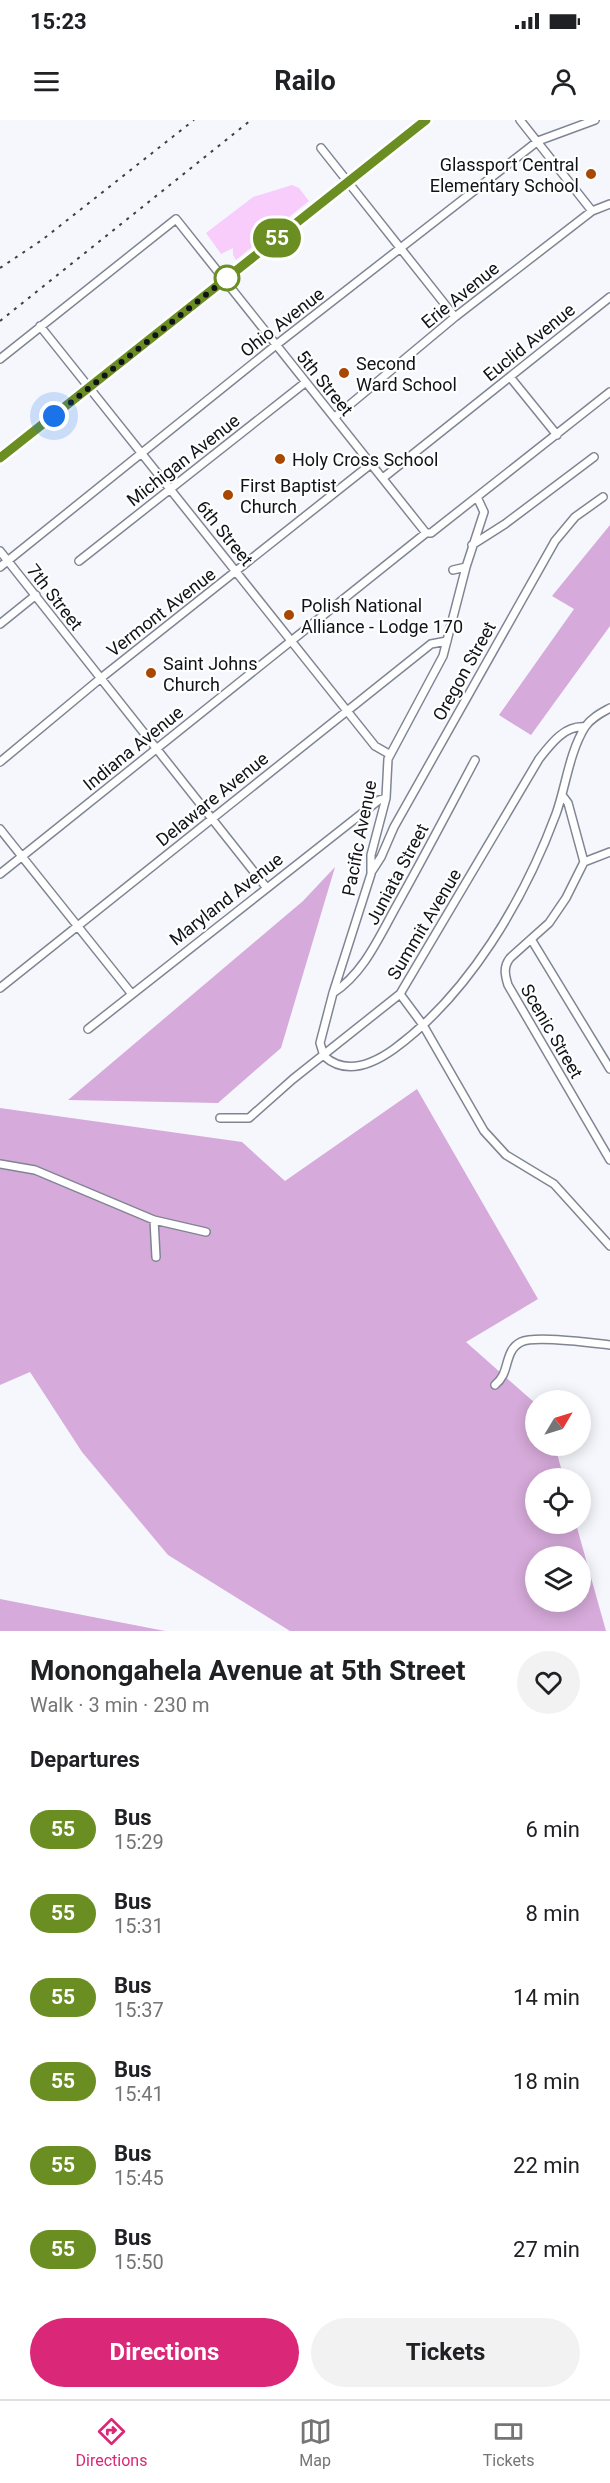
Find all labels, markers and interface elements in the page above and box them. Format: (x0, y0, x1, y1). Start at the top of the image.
text: 15:23 (30, 9, 87, 34)
icon: menu (30, 65, 63, 98)
text: Railo (274, 65, 336, 97)
icon: person (547, 65, 580, 98)
place label: Glassport Central Elementary School (430, 154, 579, 196)
marker: Glassport Central Elementary School (584, 167, 598, 181)
line badge: 55 (250, 218, 304, 258)
text: 55 (265, 226, 289, 250)
street label: Erie Avenue (417, 257, 503, 333)
unlabelled marker (214, 265, 240, 291)
street label: Ohio Avenue (236, 283, 328, 361)
street label: Euclid Avenue (479, 299, 579, 385)
street label: 5th Street (292, 346, 358, 420)
place label: Second Ward School (356, 353, 457, 395)
marker: Second Ward School (337, 366, 351, 380)
your location (39, 401, 69, 431)
street label: Michigan Avenue (123, 410, 243, 510)
place label: Holy Cross School (292, 449, 438, 470)
marker: Holy Cross School (273, 452, 287, 466)
place label: First Baptist Church (240, 475, 337, 517)
marker: First Baptist Church (221, 488, 235, 502)
street label: 6th Street (192, 496, 258, 570)
street label: 7th Street (23, 560, 87, 634)
street label: Vermont Avenue (103, 563, 219, 661)
place label: Polish National Alliance - Lodge 170 (301, 595, 463, 637)
marker: Polish National Alliance - Lodge 170 (282, 608, 296, 622)
street label: Oregon Street (428, 618, 500, 724)
place label: Saint Johns Church (163, 653, 258, 695)
marker: Saint Johns Church (144, 666, 158, 680)
street label: Indiana Avenue (79, 701, 187, 795)
street label: Delaware Avenue (152, 748, 272, 850)
street label: Pacific Avenue (337, 778, 381, 898)
street label: Juniata Street (362, 820, 433, 928)
street label: Maryland Avenue (165, 848, 287, 950)
street label: Summit Avenue (383, 865, 465, 983)
street label: Scenic Street (517, 980, 587, 1082)
north arrow (525, 1390, 591, 1456)
map controls (525, 1390, 591, 1612)
button: locate (525, 1468, 591, 1534)
button: layers (525, 1546, 591, 1612)
button: heart (517, 1651, 580, 1714)
text: Monongahela Avenue at 5th Street (30, 1654, 465, 1687)
text: Walk · 3 min · 230 m (30, 1693, 209, 1717)
text: Departures (30, 1747, 140, 1772)
text: Bus (114, 1805, 152, 1830)
text: 55 (51, 1817, 75, 1841)
text: 6 min (525, 1817, 580, 1842)
text: 15:29 (114, 1830, 164, 1854)
text: Bus (114, 1889, 152, 1914)
text: 55 (51, 1901, 75, 1925)
text: 8 min (525, 1901, 580, 1926)
text: 15:31 (114, 1914, 164, 1938)
text: Bus (114, 1973, 152, 1998)
text: 55 (51, 1985, 75, 2009)
text: 14 min (513, 1985, 580, 2010)
text: 15:37 (114, 1998, 164, 2022)
text: Bus (114, 2057, 152, 2082)
text: 55 (51, 2069, 75, 2093)
text: 18 min (513, 2069, 580, 2094)
text: 15:41 (114, 2082, 164, 2106)
text: Bus (114, 2141, 152, 2166)
text: 55 (51, 2153, 75, 2177)
text: 22 min (513, 2153, 580, 2178)
text: 15:45 (114, 2166, 164, 2190)
text: Bus (114, 2225, 152, 2250)
text: 55 (51, 2237, 75, 2261)
text: 27 min (513, 2237, 580, 2262)
text: 15:50 (114, 2250, 164, 2274)
button: Directions (30, 2318, 299, 2387)
button: Tickets (311, 2318, 580, 2387)
tab: Directions (76, 2415, 147, 2470)
tab: Map (299, 2415, 332, 2470)
tab: Tickets (483, 2415, 534, 2470)

